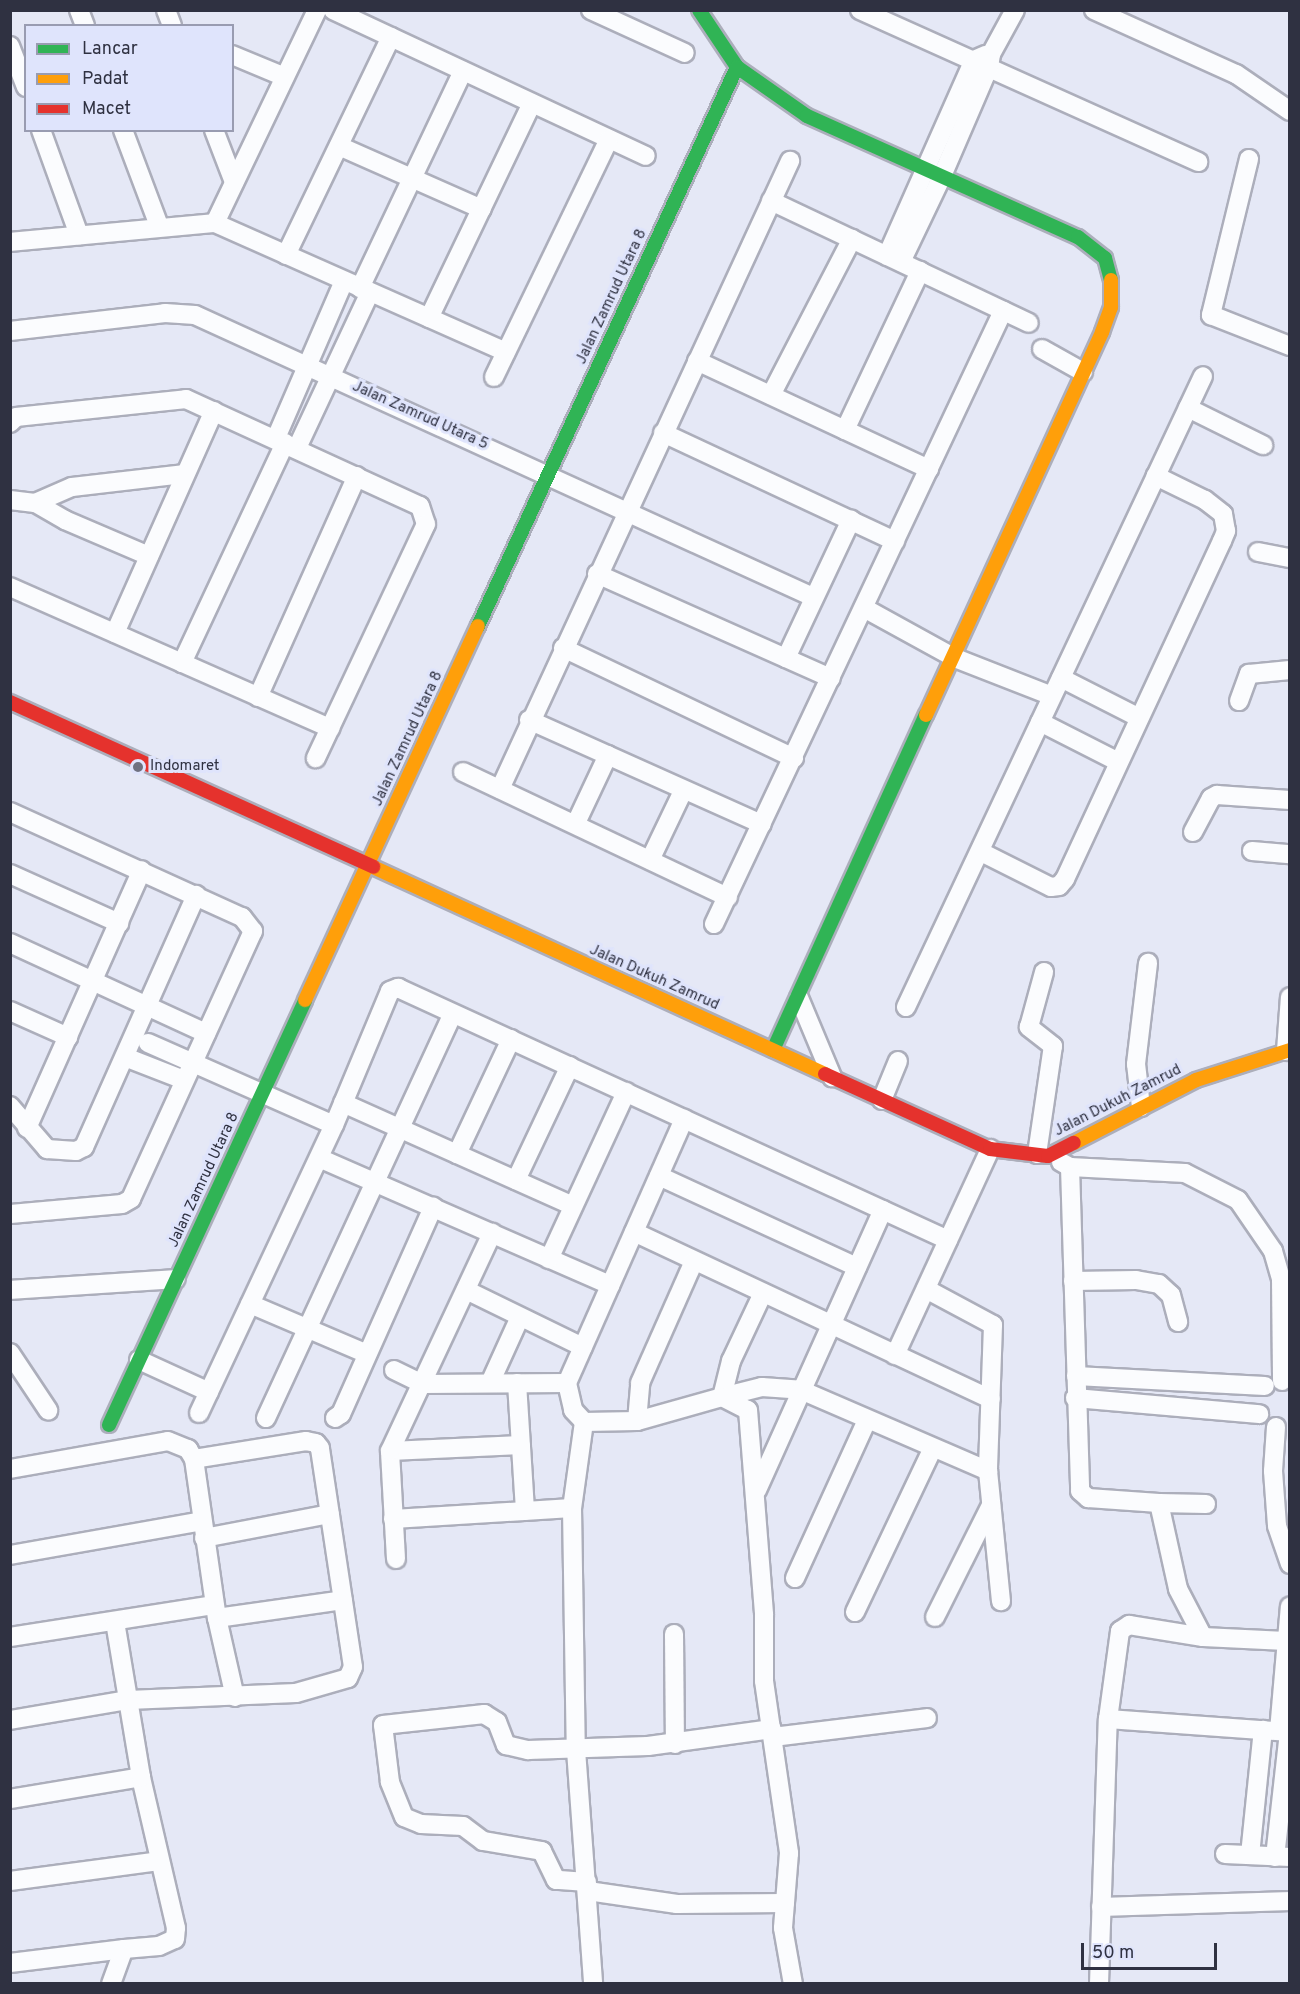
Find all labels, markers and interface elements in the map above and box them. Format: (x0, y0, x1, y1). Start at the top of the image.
legend (24, 24, 234, 132)
text: Lancar (82, 38, 138, 61)
text: Padat (82, 68, 129, 91)
text: Macet (82, 98, 131, 121)
street label: Jalan Zamrud Utara 8 (573, 227, 651, 367)
street label: Jalan Zamrud Utara 5 (349, 378, 491, 454)
street label: Jalan Zamrud Utara 8 (369, 669, 447, 809)
place label: Indomaret (150, 758, 220, 776)
marker: Indomaret (131, 760, 145, 774)
street label: Jalan Dukuh Zamrud (586, 941, 722, 1015)
street label: Jalan Dukuh Zamrud (1051, 1061, 1185, 1141)
street label: Jalan Zamrud Utara 8 (165, 1110, 243, 1250)
scale bar (1084, 1931, 1220, 1969)
text: 50 m (1092, 1942, 1134, 1965)

